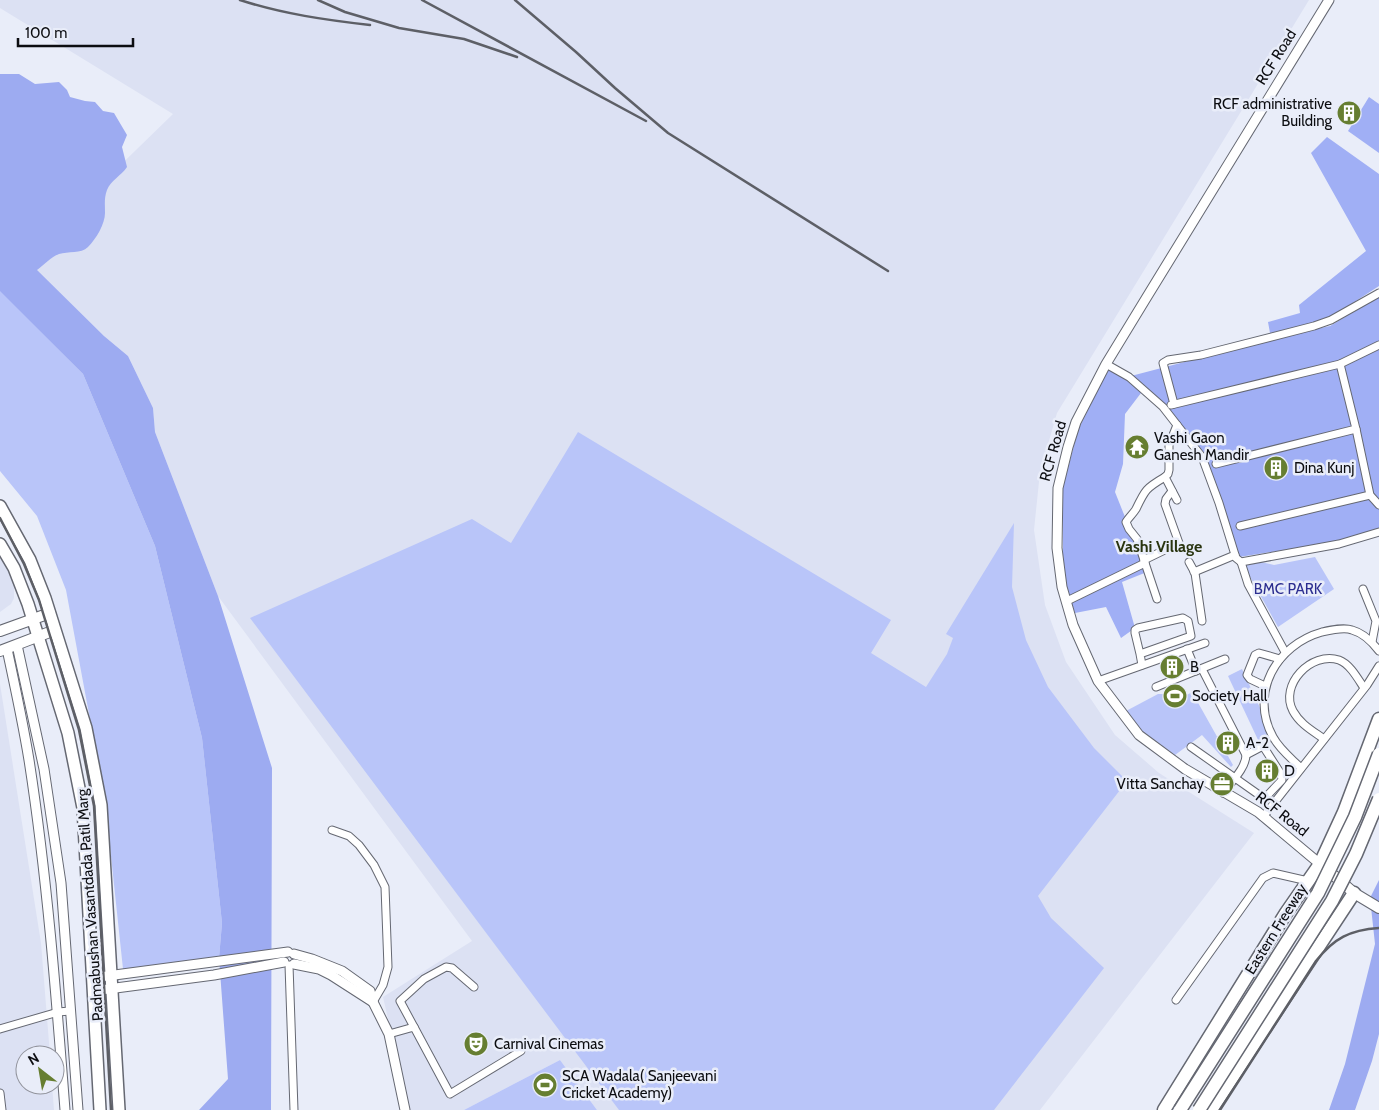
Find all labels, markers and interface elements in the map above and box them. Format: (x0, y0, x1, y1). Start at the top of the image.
scale bar (18, 15, 132, 47)
text: 100 m (25, 24, 67, 42)
street label: RCF Road (1252, 26, 1300, 88)
place label: RCF administrative Building (1213, 95, 1333, 130)
building icon: RCF administrative Building (1336, 100, 1362, 126)
street label: RCF Road (1036, 419, 1070, 483)
place label: Vashi Gaon Ganesh Mandir (1154, 429, 1249, 464)
temple icon: Vashi Gaon Ganesh Mandir (1124, 434, 1150, 460)
building icon: Dina Kunj (1263, 455, 1289, 481)
place label: Dina Kunj (1294, 459, 1355, 477)
district label: Vashi Village (1116, 537, 1202, 556)
park label: BMC PARK (1254, 580, 1323, 598)
building icon: B (1159, 654, 1185, 680)
place label: B (1190, 658, 1199, 676)
sports icon: Society Hall (1162, 683, 1188, 709)
place label: Society Hall (1192, 687, 1268, 705)
building icon: A-2 (1215, 730, 1241, 756)
place label: A-2 (1246, 734, 1269, 752)
building icon: D (1254, 758, 1280, 784)
place label: D (1284, 762, 1295, 780)
office icon: Vitta Sanchay (1209, 771, 1235, 797)
place label: Vitta Sanchay (1117, 775, 1204, 793)
street label: Padmabushan Vasantdada Patil Marg (73, 788, 107, 1022)
street label: RCF Road (1252, 788, 1312, 840)
street label: Eastern Freeway (1241, 880, 1311, 978)
theatre icon: Carnival Cinemas (463, 1031, 489, 1057)
place label: Carnival Cinemas (494, 1035, 604, 1053)
north arrow (15, 1045, 65, 1095)
text: N (24, 1049, 42, 1069)
place label: SCA Wadala( Sanjeevani Cricket Academy) (562, 1067, 717, 1102)
sports icon: SCA Wadala( Sanjeevani Cricket Academy) (532, 1072, 558, 1098)

